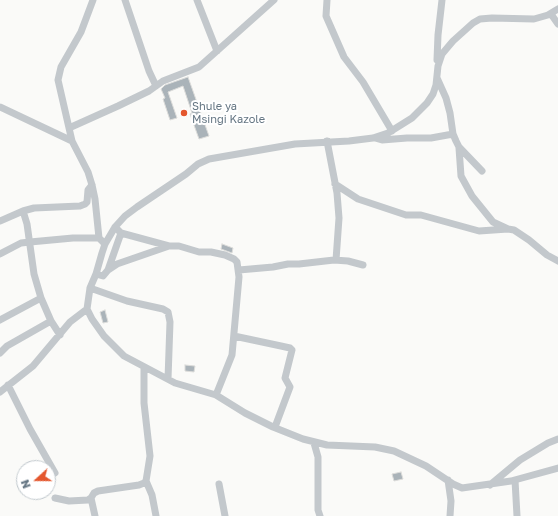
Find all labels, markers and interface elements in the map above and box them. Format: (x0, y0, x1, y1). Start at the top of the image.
place label: Shule ya Msingi Kazole (192, 100, 265, 126)
marker: Shule ya Msingi Kazole (179, 108, 189, 118)
north arrow (16, 460, 56, 500)
text: N (18, 478, 33, 490)

